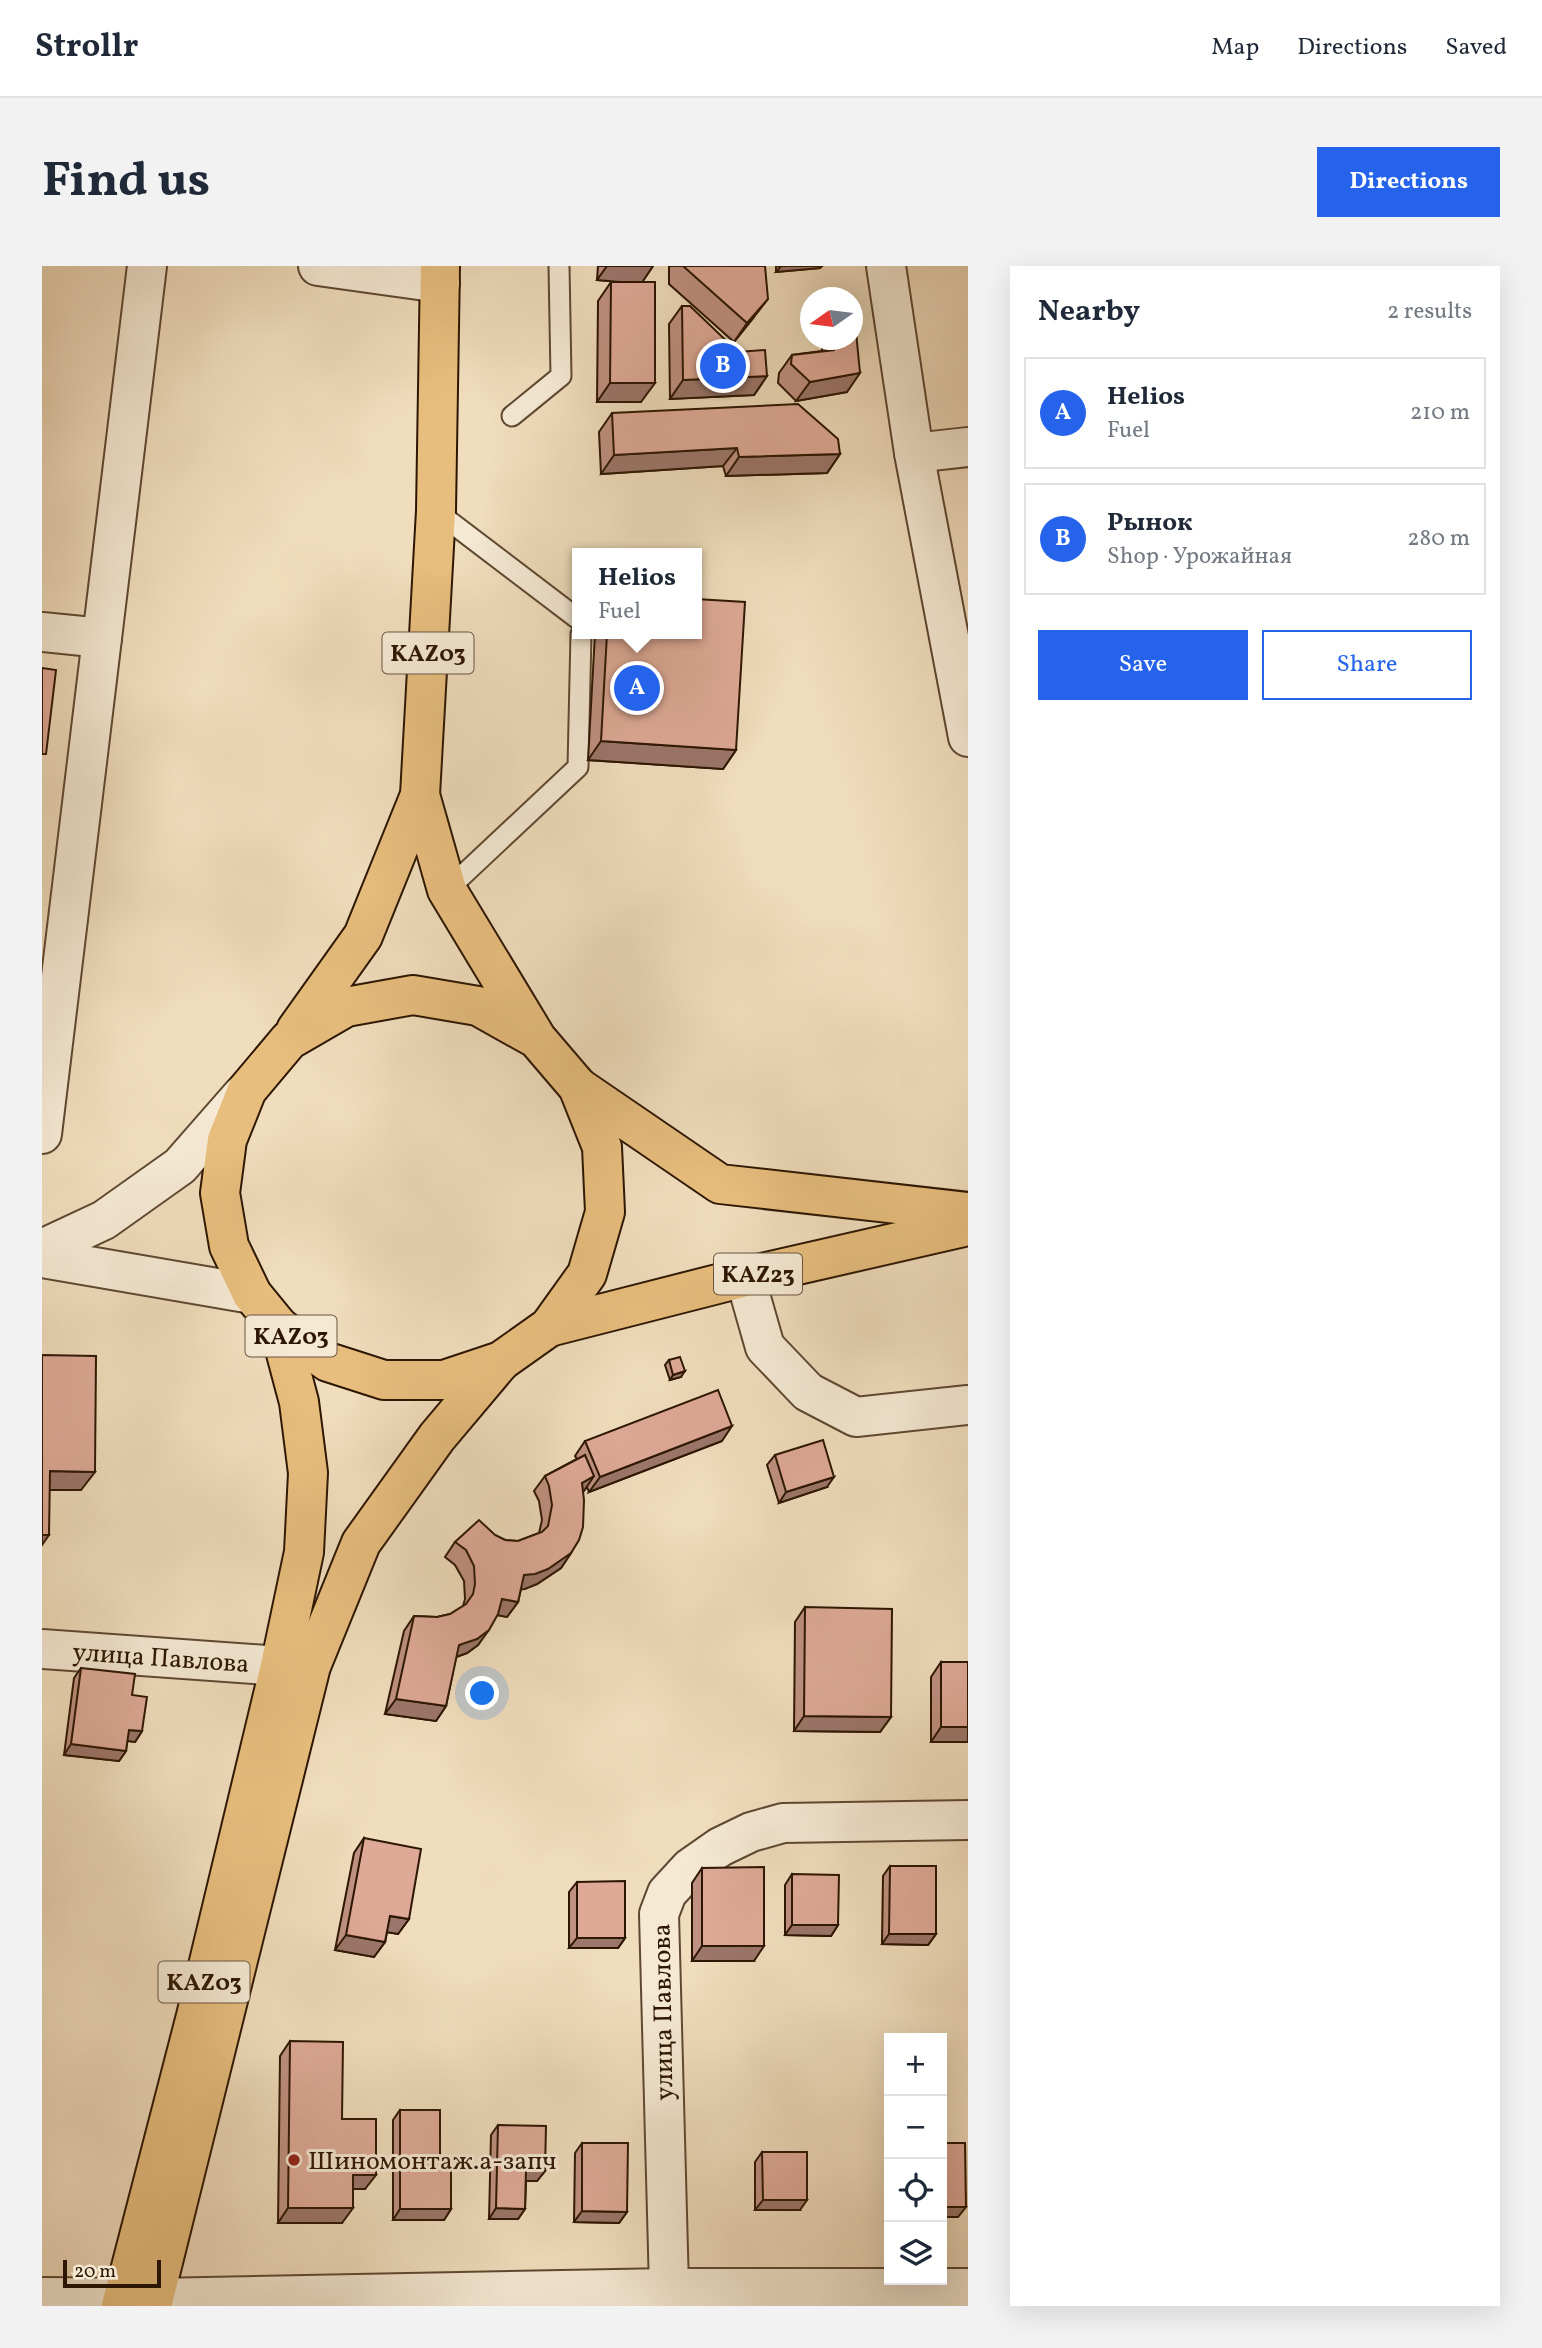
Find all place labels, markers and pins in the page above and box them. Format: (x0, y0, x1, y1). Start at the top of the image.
pin: B (700, 340, 746, 392)
pin: A (614, 662, 660, 714)
place label: Шиномонтаж.а-запч (308, 2144, 556, 2180)
marker: Шиномонтаж.а-запч (286, 2152, 302, 2168)

